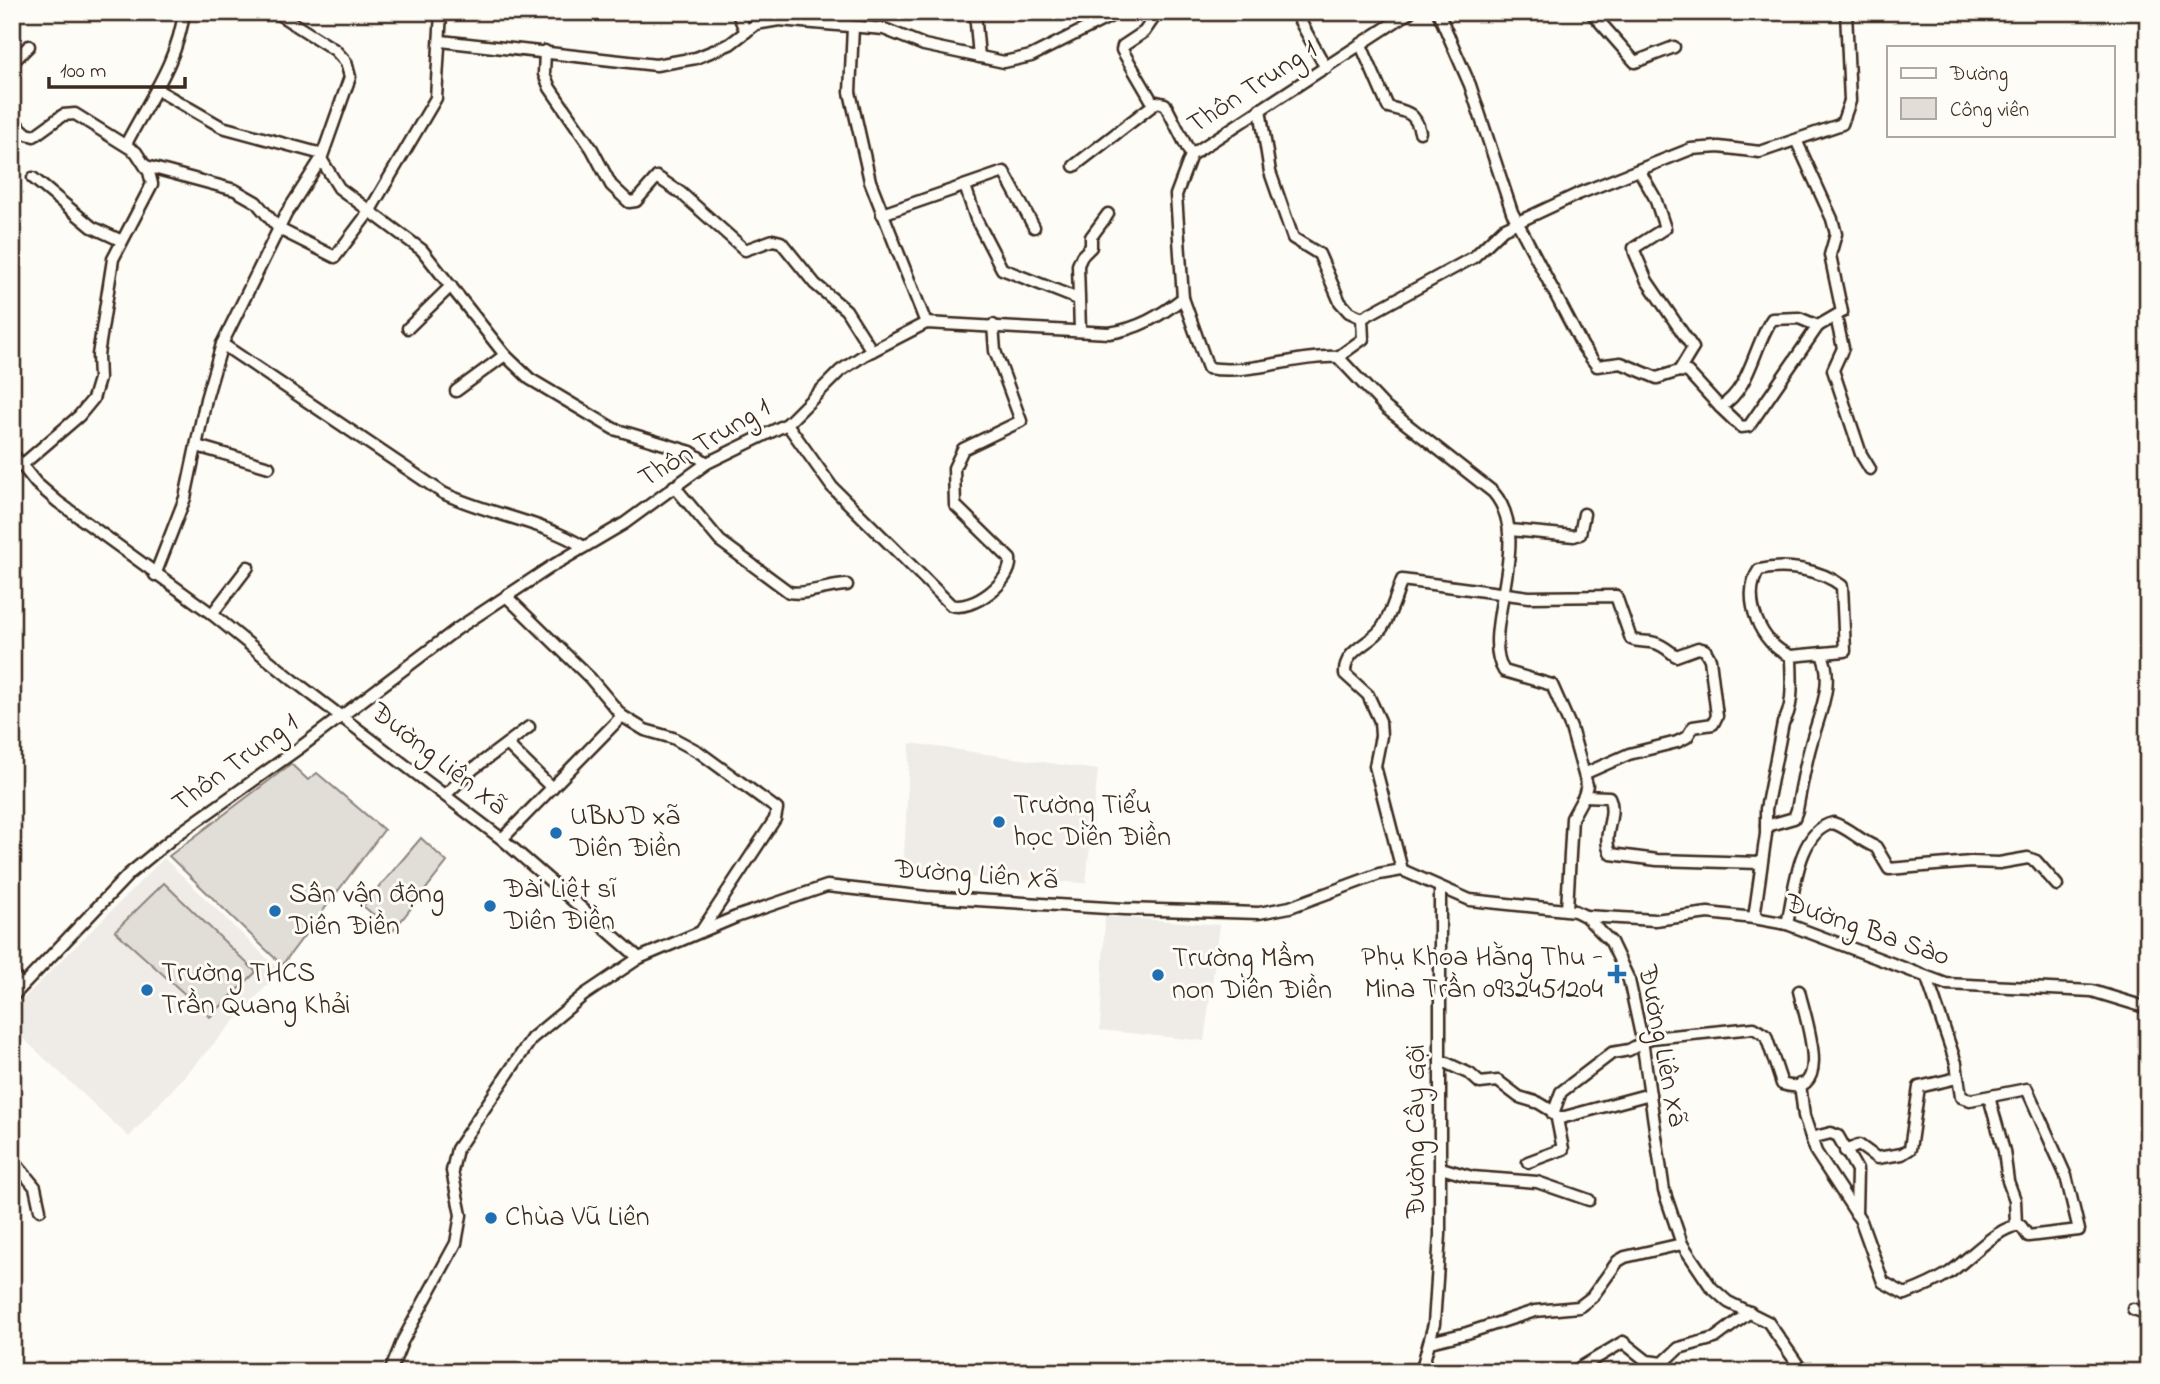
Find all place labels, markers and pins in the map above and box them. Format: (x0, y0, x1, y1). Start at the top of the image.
place label: Trường Tiểu học Diên Điền (1013, 786, 1171, 859)
place label: UBND xã Diên Điền (569, 797, 681, 870)
marker: Trường Tiểu học Diên Điền (991, 814, 1007, 830)
marker: UBND xã Diên Điền (548, 825, 564, 841)
place label: Đài Liệt sĩ Diên Điền (503, 870, 617, 943)
place label: Sân vận động Diên Điền (288, 875, 444, 948)
marker: Đài Liệt sĩ Diên Điền (482, 898, 498, 914)
marker: Sân vận động Diên Điền (267, 903, 283, 919)
place label: Phụ Khoa Hằng Thu - Mina Trần 0932451204 (1361, 938, 1603, 1011)
place label: Trường Mầm non Diên Điền (1172, 939, 1332, 1012)
place label: Trường THCS Trần Quang Khải (161, 954, 350, 1027)
marker: Phụ Khoa Hằng Thu - Mina Trần 0932451204 (1609, 966, 1625, 982)
marker: Trường Mầm non Diên Điền (1150, 967, 1166, 983)
marker: Trường THCS Trần Quang Khải (139, 982, 155, 998)
place label: Chùa Vũ Liên (505, 1198, 650, 1239)
marker: Chùa Vũ Liên (483, 1210, 499, 1226)

